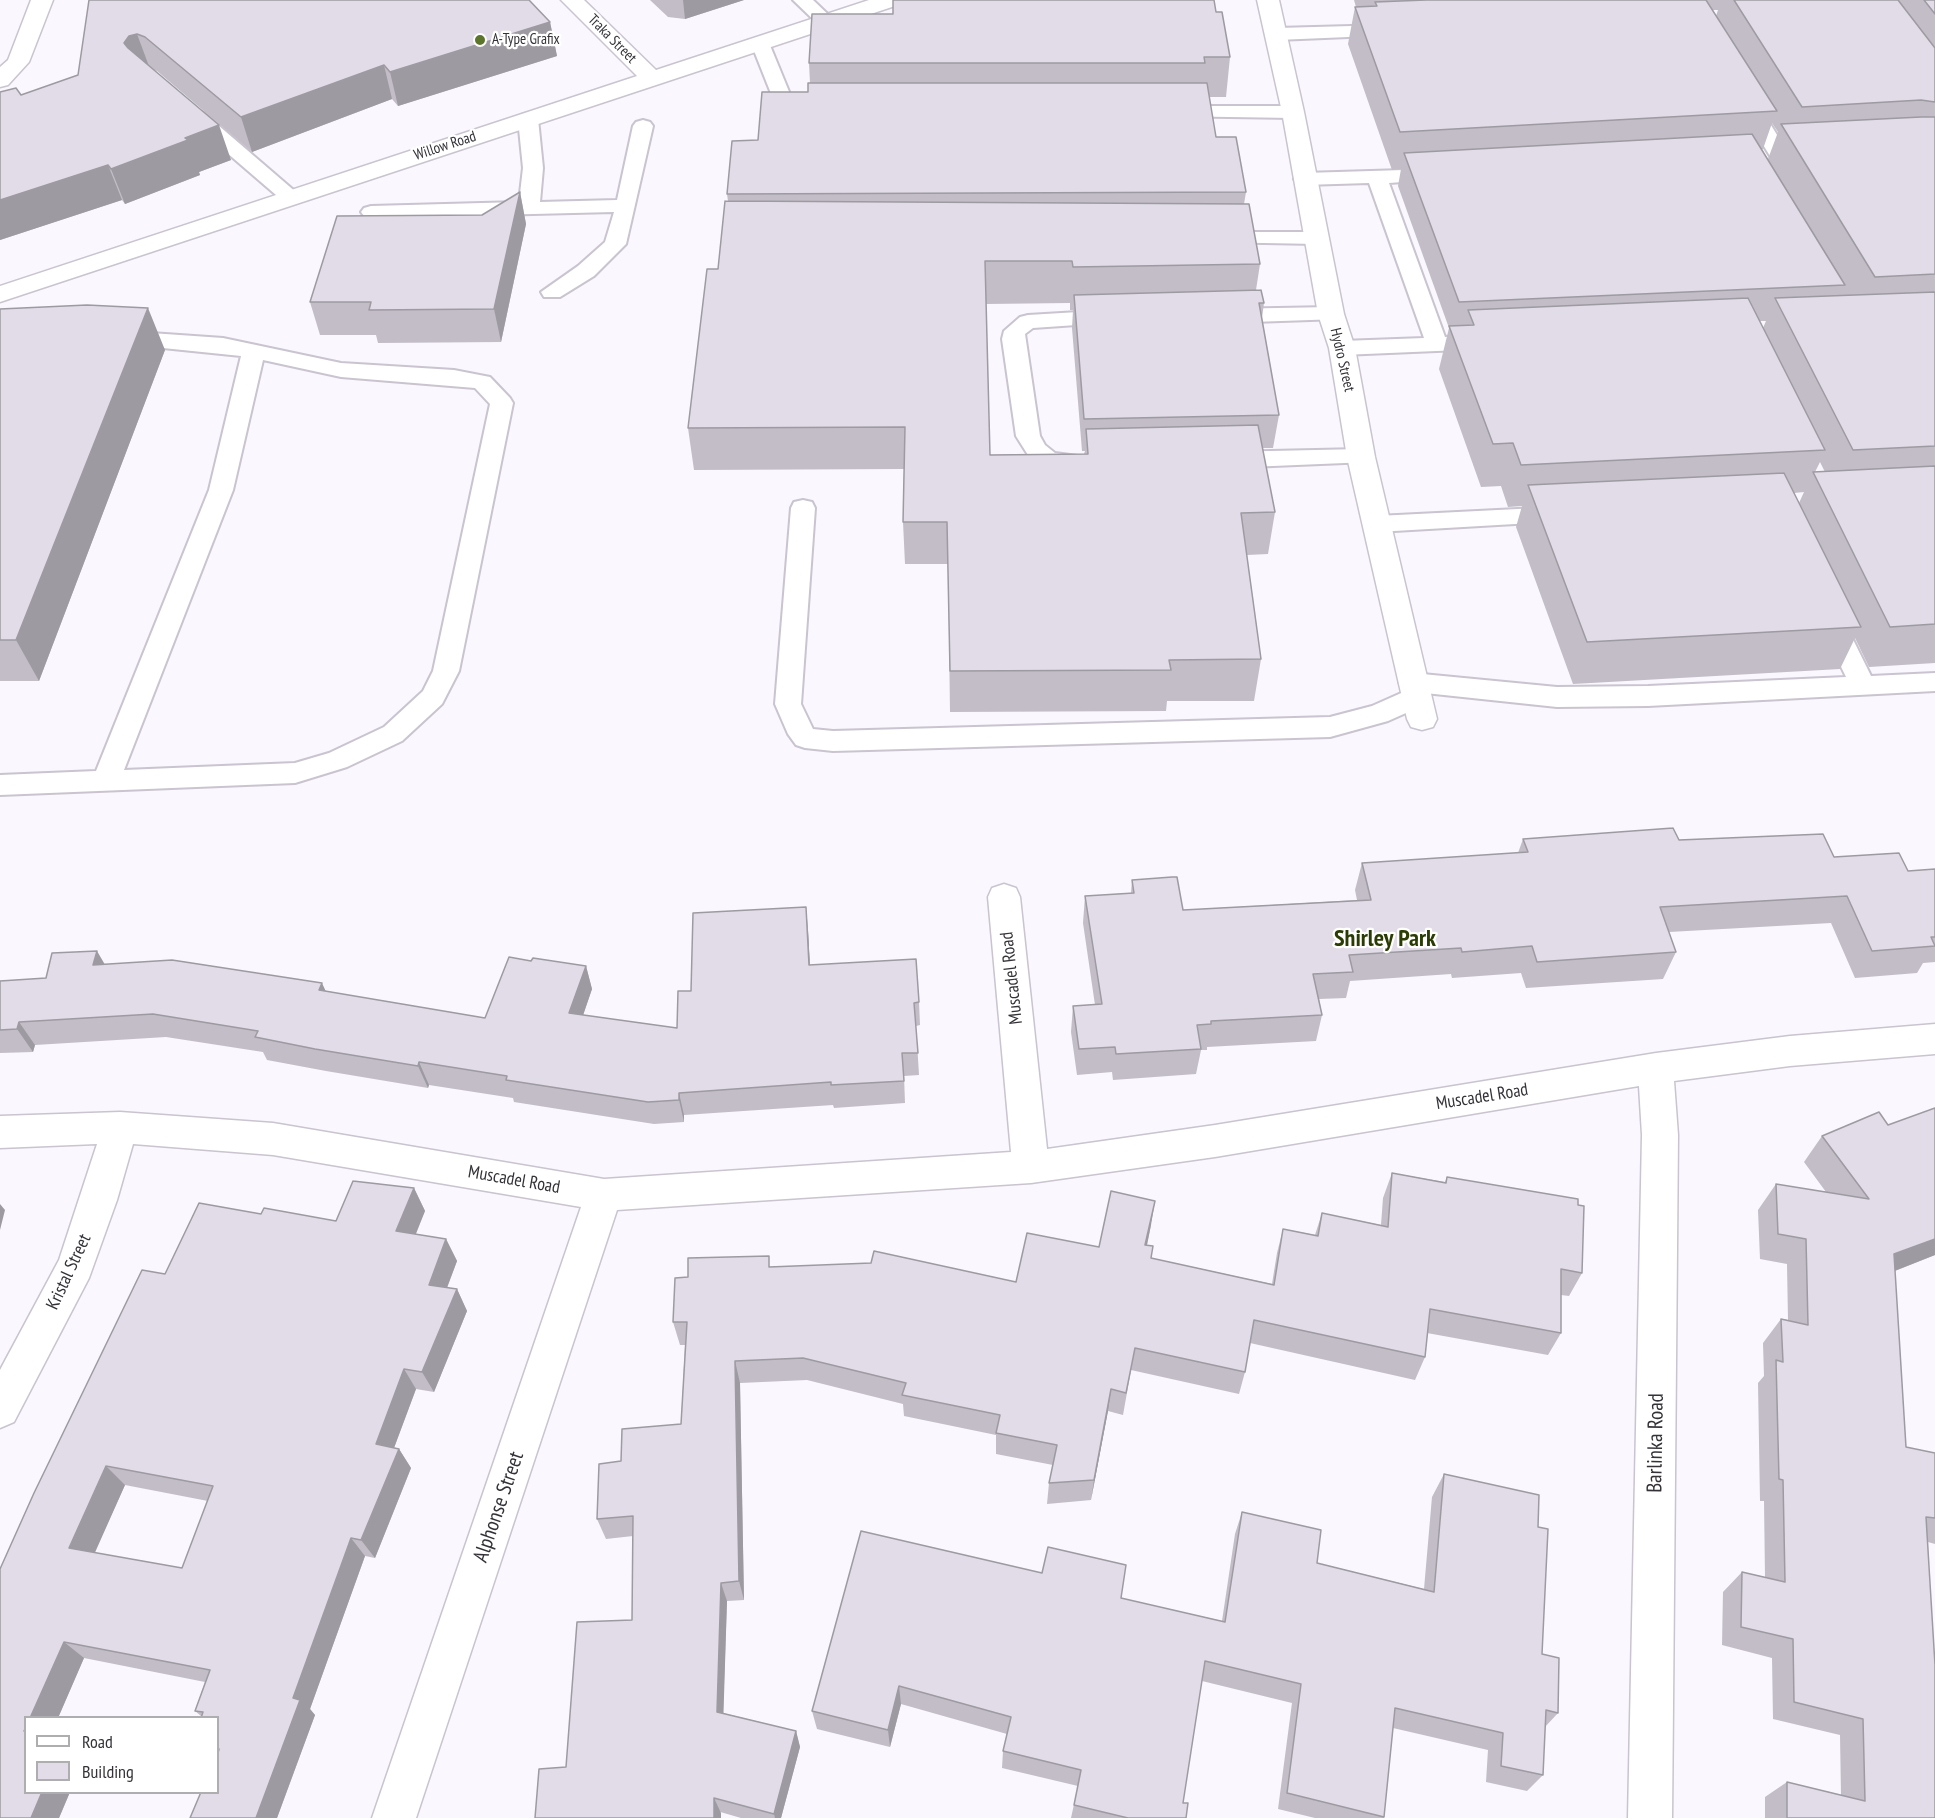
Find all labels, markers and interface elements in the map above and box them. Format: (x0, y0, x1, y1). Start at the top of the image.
street label: Traka Street (584, 11, 640, 67)
place label: A-Type Grafix (492, 31, 560, 49)
marker: A-Type Grafix (473, 33, 487, 47)
street label: Willow Road (412, 128, 478, 164)
street label: Hydro Street (1326, 326, 1358, 394)
district label: Shirley Park (1334, 925, 1436, 953)
street label: Muscadel Road (996, 931, 1028, 1025)
street label: Muscadel Road (1434, 1079, 1530, 1115)
street label: Muscadel Road (466, 1161, 562, 1199)
street label: Kristal Street (42, 1231, 96, 1313)
street label: Barlinka Road (1643, 1393, 1669, 1493)
street label: Alphonse Street (468, 1448, 530, 1566)
legend (24, 1716, 219, 1794)
text: Road (82, 1730, 113, 1753)
text: Building (82, 1760, 134, 1783)

